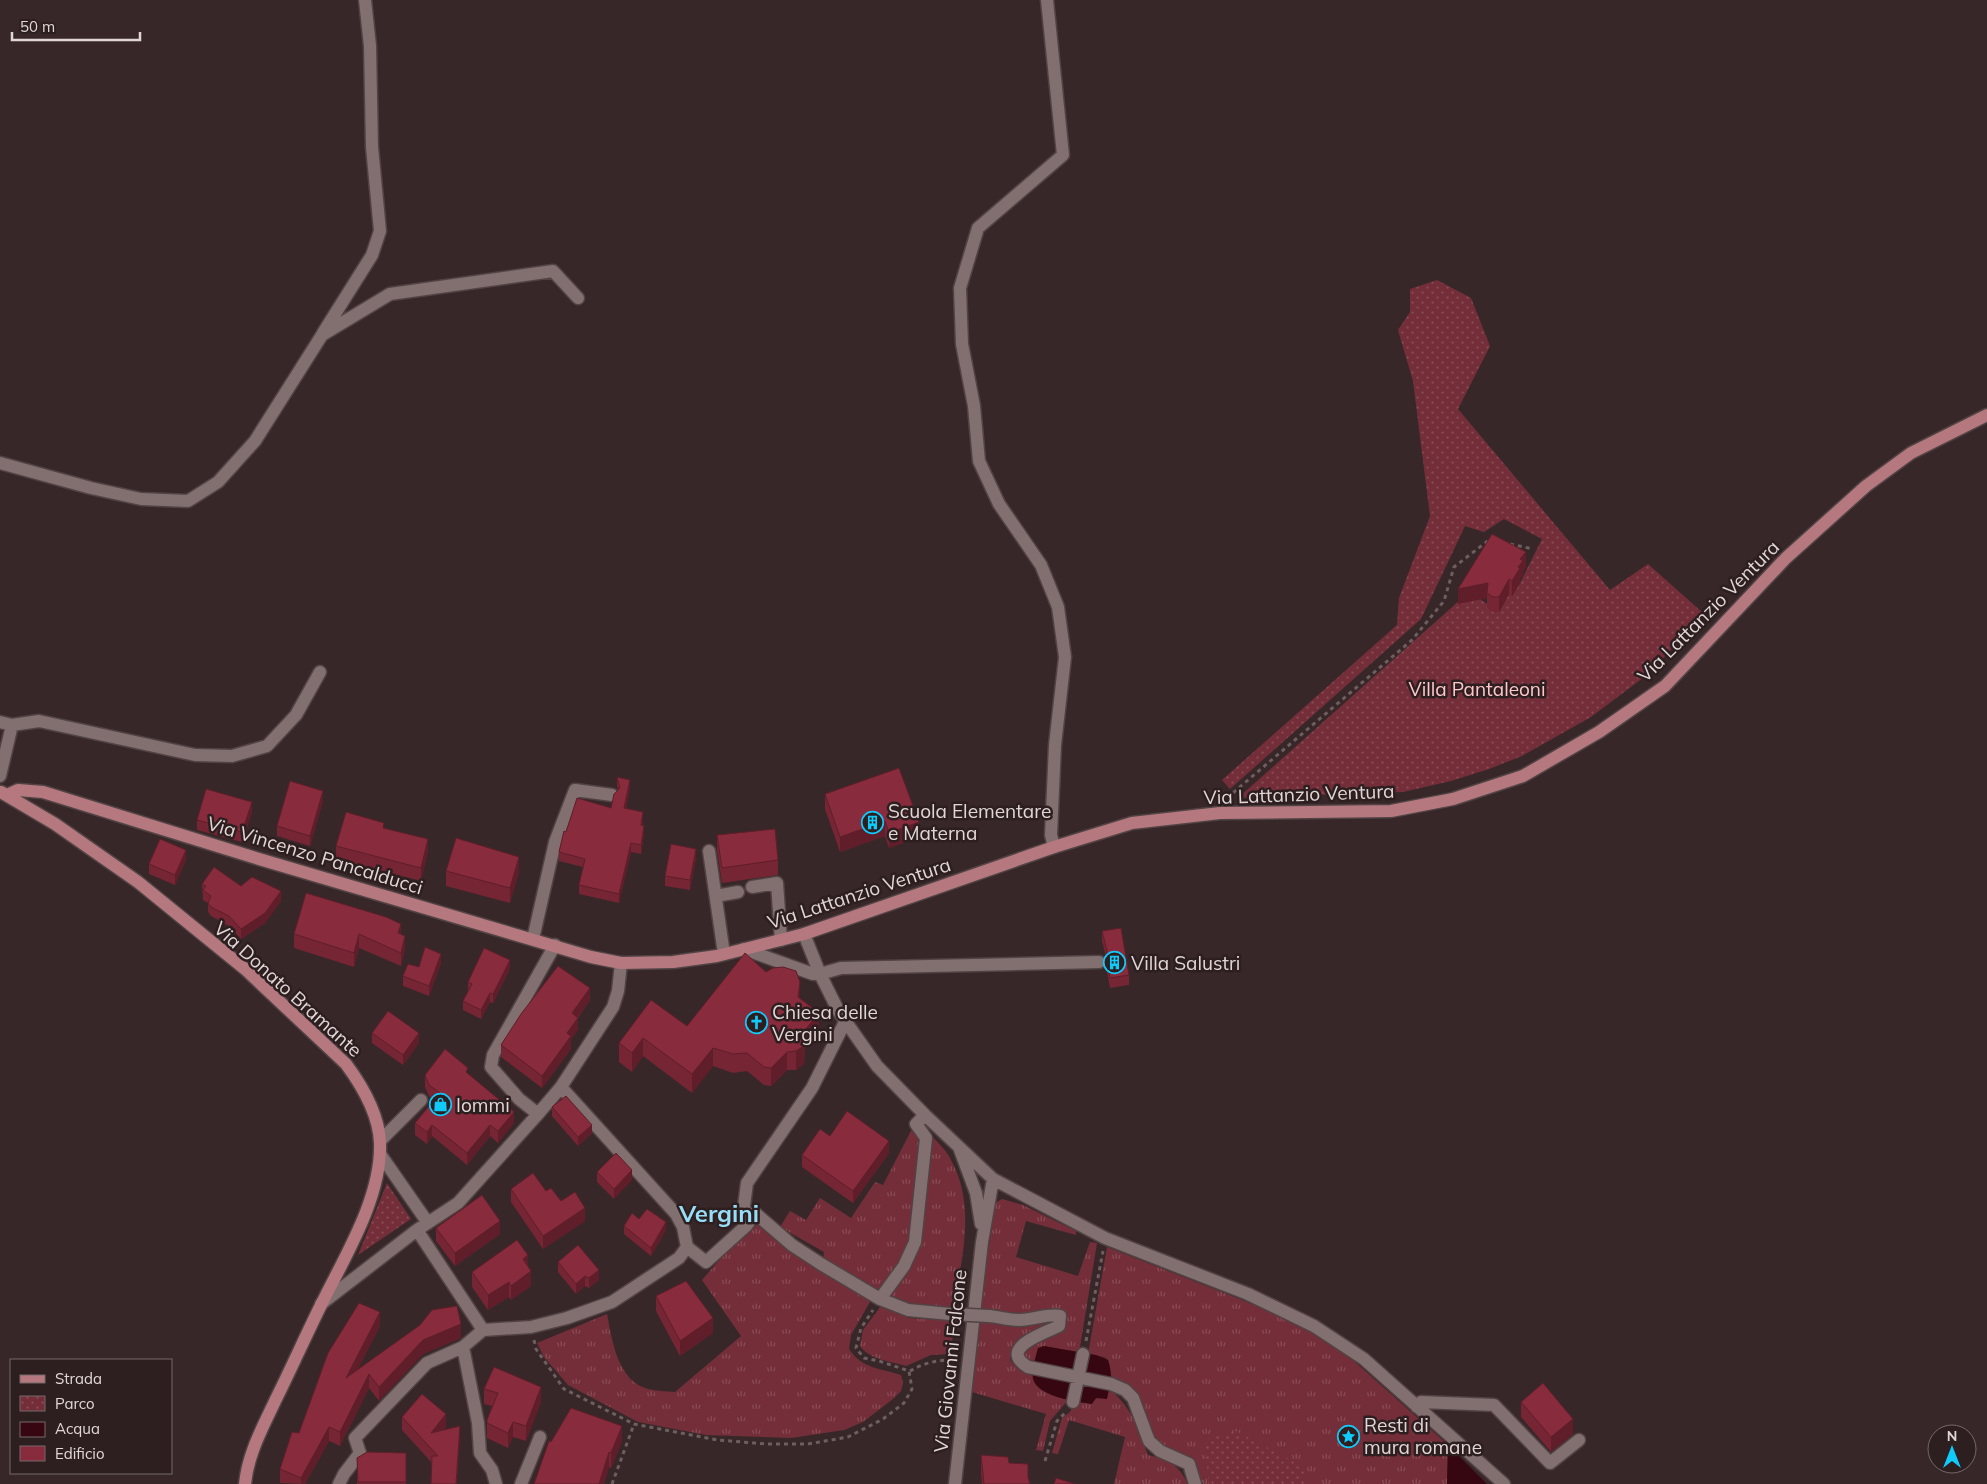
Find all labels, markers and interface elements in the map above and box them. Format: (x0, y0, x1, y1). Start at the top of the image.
scale bar (12, 10, 140, 42)
text: 50 m (20, 17, 55, 36)
street label: Via Lattanzio Ventura (1632, 535, 1784, 687)
park label: Villa Pantaleoni (1408, 677, 1546, 701)
street label: Via Lattanzio Ventura (1203, 779, 1395, 809)
place label: Scuola Elementare e Materna (888, 799, 1051, 845)
building icon: Scuola Elementare e Materna (860, 810, 884, 834)
street label: Via Vincenzo Pancalducci (204, 811, 426, 899)
street label: Via Lattanzio Ventura (764, 852, 954, 934)
street label: Via Donato Bramante (209, 916, 367, 1062)
building icon: Villa Salustri (1103, 951, 1127, 975)
place label: Villa Salustri (1131, 951, 1240, 975)
place label: Chiesa delle Vergini (772, 1000, 878, 1046)
church icon: Chiesa delle Vergini (744, 1011, 768, 1035)
shop icon: Iommi (428, 1093, 452, 1117)
place label: Iommi (456, 1093, 510, 1117)
district label: Vergini (678, 1198, 759, 1228)
street label: Via Giovanni Falcone (928, 1268, 972, 1454)
legend (10, 1359, 172, 1474)
text: Strada (55, 1369, 102, 1388)
text: Parco (55, 1394, 95, 1413)
place label: Resti di mura romane (1364, 1413, 1482, 1459)
text: Acqua (55, 1419, 100, 1438)
place icon: Resti di mura romane (1336, 1424, 1360, 1448)
north arrow (1927, 1424, 1977, 1474)
text: N (1947, 1427, 1957, 1445)
text: Edificio (55, 1444, 105, 1463)

